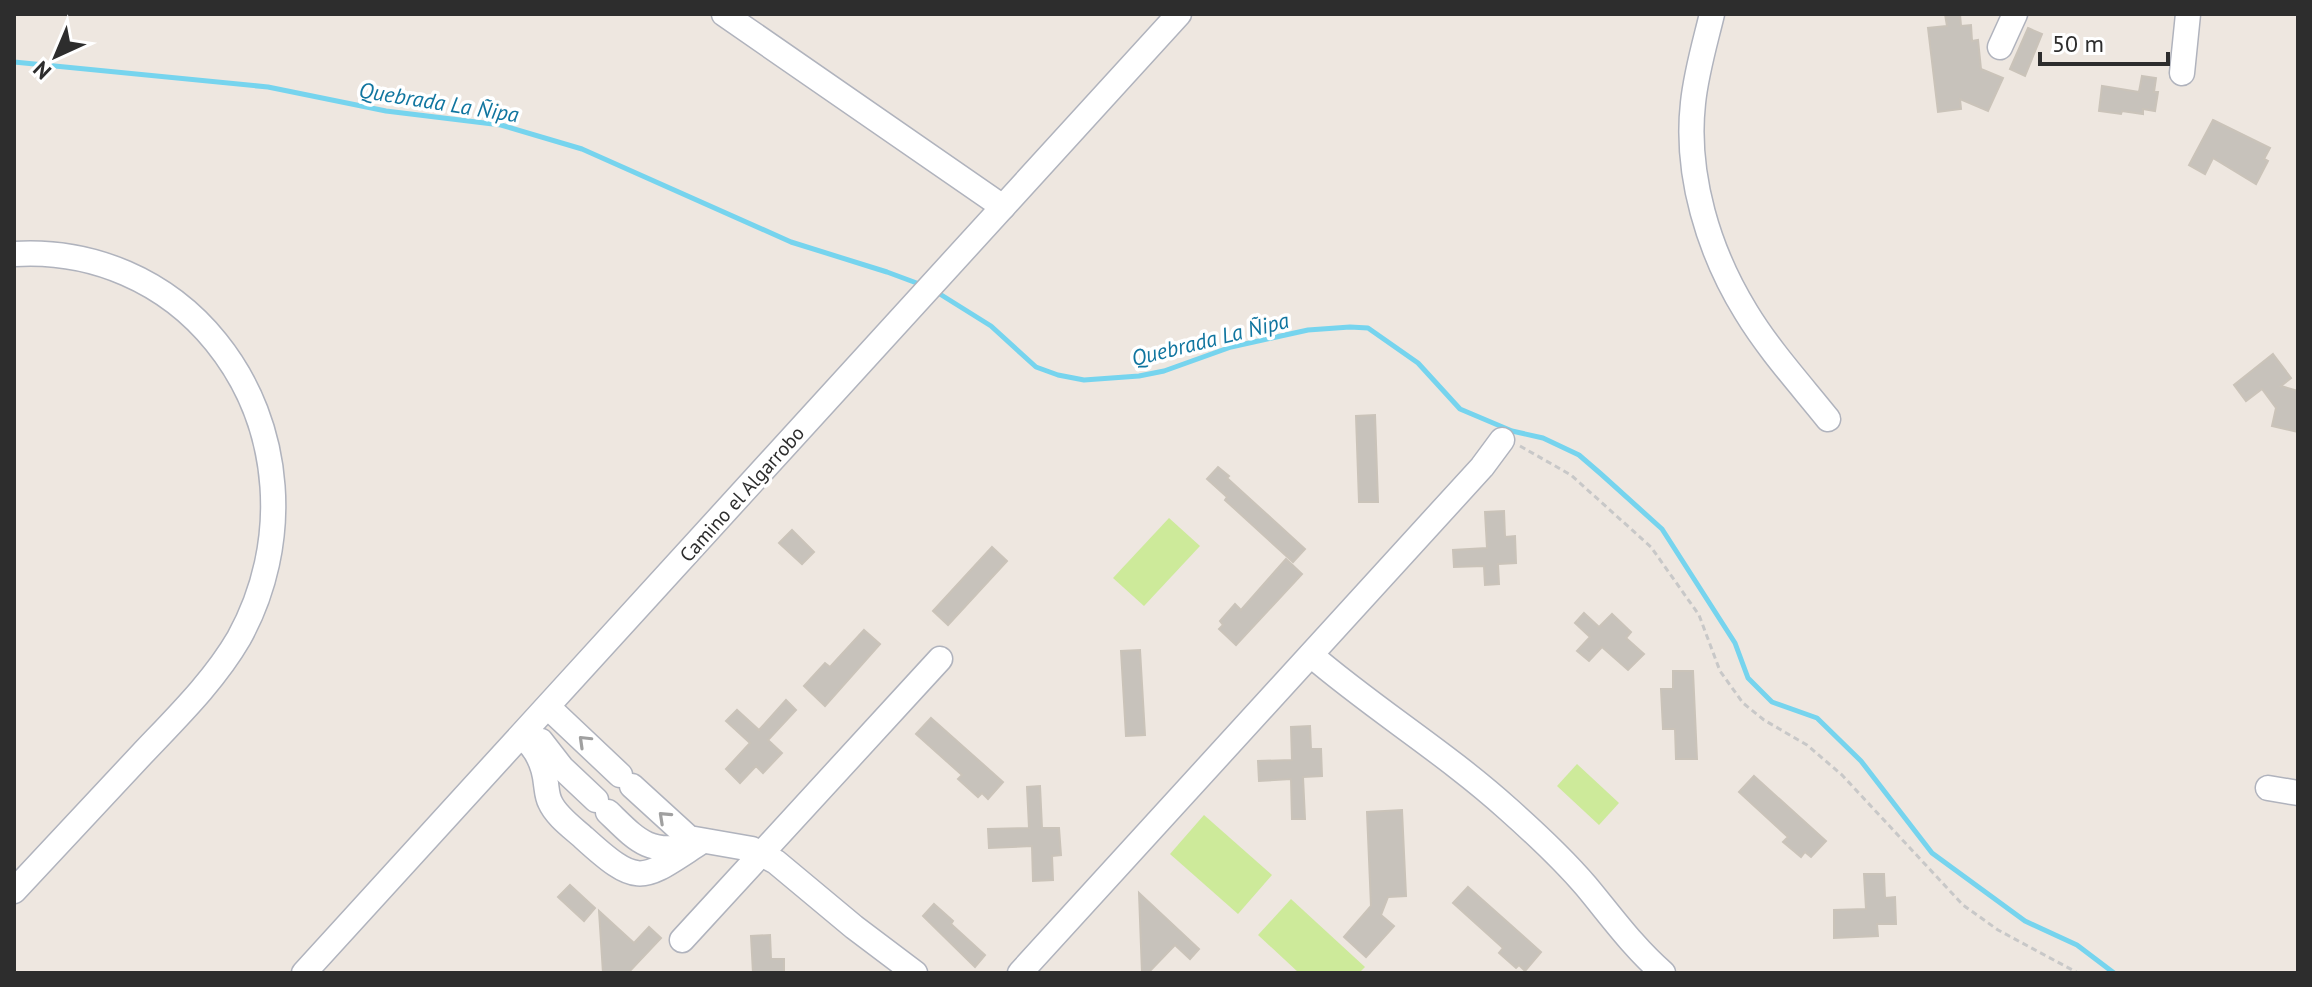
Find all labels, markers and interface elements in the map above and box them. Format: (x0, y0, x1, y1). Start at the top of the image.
north arrow (16, 16, 96, 96)
scale bar (2040, 16, 2168, 66)
text: 50 m (2052, 28, 2104, 59)
text: N (27, 55, 57, 85)
water label: Quebrada La Ñipa (357, 76, 521, 128)
water label: Quebrada La Ñipa (1128, 306, 1292, 372)
street label: Camino el Algarrobo (674, 421, 810, 567)
one-way arrow (579, 735, 593, 750)
one-way arrow (659, 812, 674, 826)

